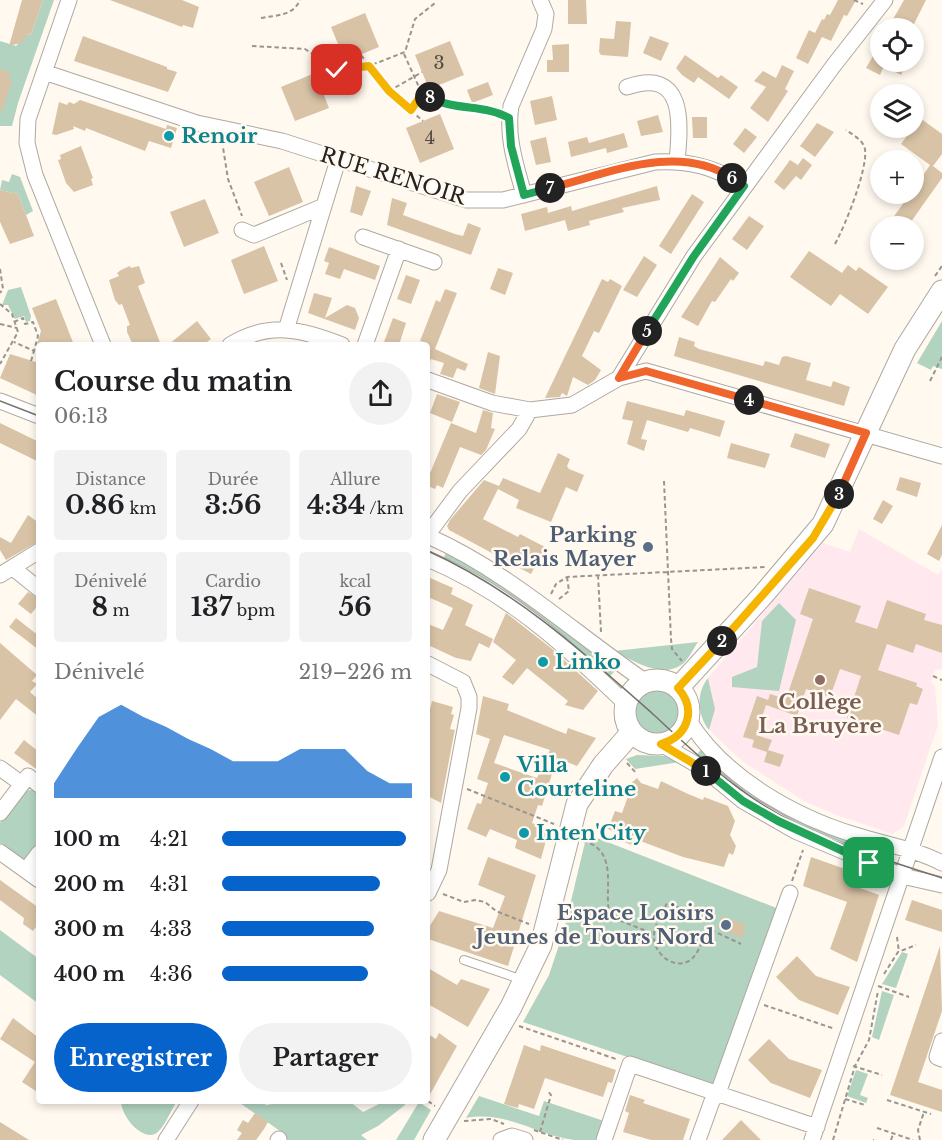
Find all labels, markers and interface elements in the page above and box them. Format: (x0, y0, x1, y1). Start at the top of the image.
map controls (870, 18, 924, 270)
button: locate (870, 18, 924, 72)
pin (311, 44, 362, 95)
house number: 3 (433, 52, 445, 74)
icon: check (320, 53, 353, 86)
pin: 8 (415, 82, 445, 112)
button: layers (870, 84, 924, 138)
text: 8 (425, 87, 435, 107)
place label: Renoir (181, 123, 258, 149)
house number: 4 (425, 127, 435, 149)
marker: Renoir (162, 129, 176, 143)
street label: RUE RENOIR (317, 142, 470, 211)
button: + (870, 150, 924, 204)
pin: 6 (717, 163, 747, 193)
text: 6 (727, 168, 737, 188)
pin: 7 (535, 173, 565, 203)
text: 7 (546, 178, 554, 198)
button: − (870, 216, 924, 270)
pin: 5 (632, 316, 662, 346)
text: 5 (642, 321, 652, 341)
button: share (349, 362, 412, 425)
text: Course du matin (54, 365, 292, 398)
pin: 4 (734, 385, 764, 415)
text: 4 (744, 390, 754, 410)
text: 06:13 (54, 404, 108, 428)
text: Distance (75, 469, 146, 489)
text: Durée (208, 469, 258, 489)
text: Allure (330, 469, 380, 489)
pin: 3 (824, 479, 854, 509)
text: 3 (834, 484, 844, 504)
text: 0.86 (65, 489, 125, 521)
text: 3:56 (205, 489, 261, 521)
text: 4:34 (307, 489, 365, 521)
text: km (125, 498, 156, 518)
text: /km (365, 498, 404, 518)
place label: Parking Relais Mayer (493, 522, 637, 572)
marker: Parking Relais Mayer (641, 540, 655, 554)
text: Dénivelé (74, 571, 147, 591)
text: Cardio (205, 571, 261, 591)
text: kcal (339, 571, 371, 591)
text: 8 (92, 591, 108, 623)
text: 137 (191, 591, 232, 623)
text: 56 (339, 591, 372, 623)
text: m (108, 600, 130, 620)
text: bpm (232, 600, 275, 620)
pin: 2 (707, 626, 737, 656)
text: 2 (717, 631, 727, 651)
place label: Linko (555, 649, 621, 675)
marker: Linko (536, 655, 550, 669)
text: Dénivelé (54, 660, 145, 684)
text: 219–226 m (299, 660, 412, 684)
marker: Collège La Bruyère (813, 673, 827, 687)
place label: Collège La Bruyère (758, 689, 882, 739)
place label: Villa Courteline (516, 752, 636, 802)
pin: 1 (691, 756, 721, 786)
text: 1 (703, 761, 709, 781)
marker: Villa Courteline (498, 770, 512, 784)
place label: Inten'City (536, 820, 646, 846)
marker: Inten'City (517, 826, 531, 840)
text: 100 m (54, 827, 120, 851)
text: 4:21 (150, 827, 189, 851)
pin (843, 837, 894, 888)
icon: arrive (852, 846, 885, 879)
text: 200 m (54, 872, 125, 896)
text: 4:31 (150, 872, 189, 896)
place label: Espace Loisirs Jeunes de Tours Nord (472, 900, 714, 950)
text: 300 m (54, 917, 124, 941)
text: 4:33 (150, 917, 192, 941)
marker: Espace Loisirs Jeunes de Tours Nord (719, 918, 733, 932)
text: 400 m (54, 962, 125, 986)
text: 4:36 (150, 962, 193, 986)
button: Enregistrer (54, 1023, 227, 1092)
button: Partager (239, 1023, 412, 1092)

